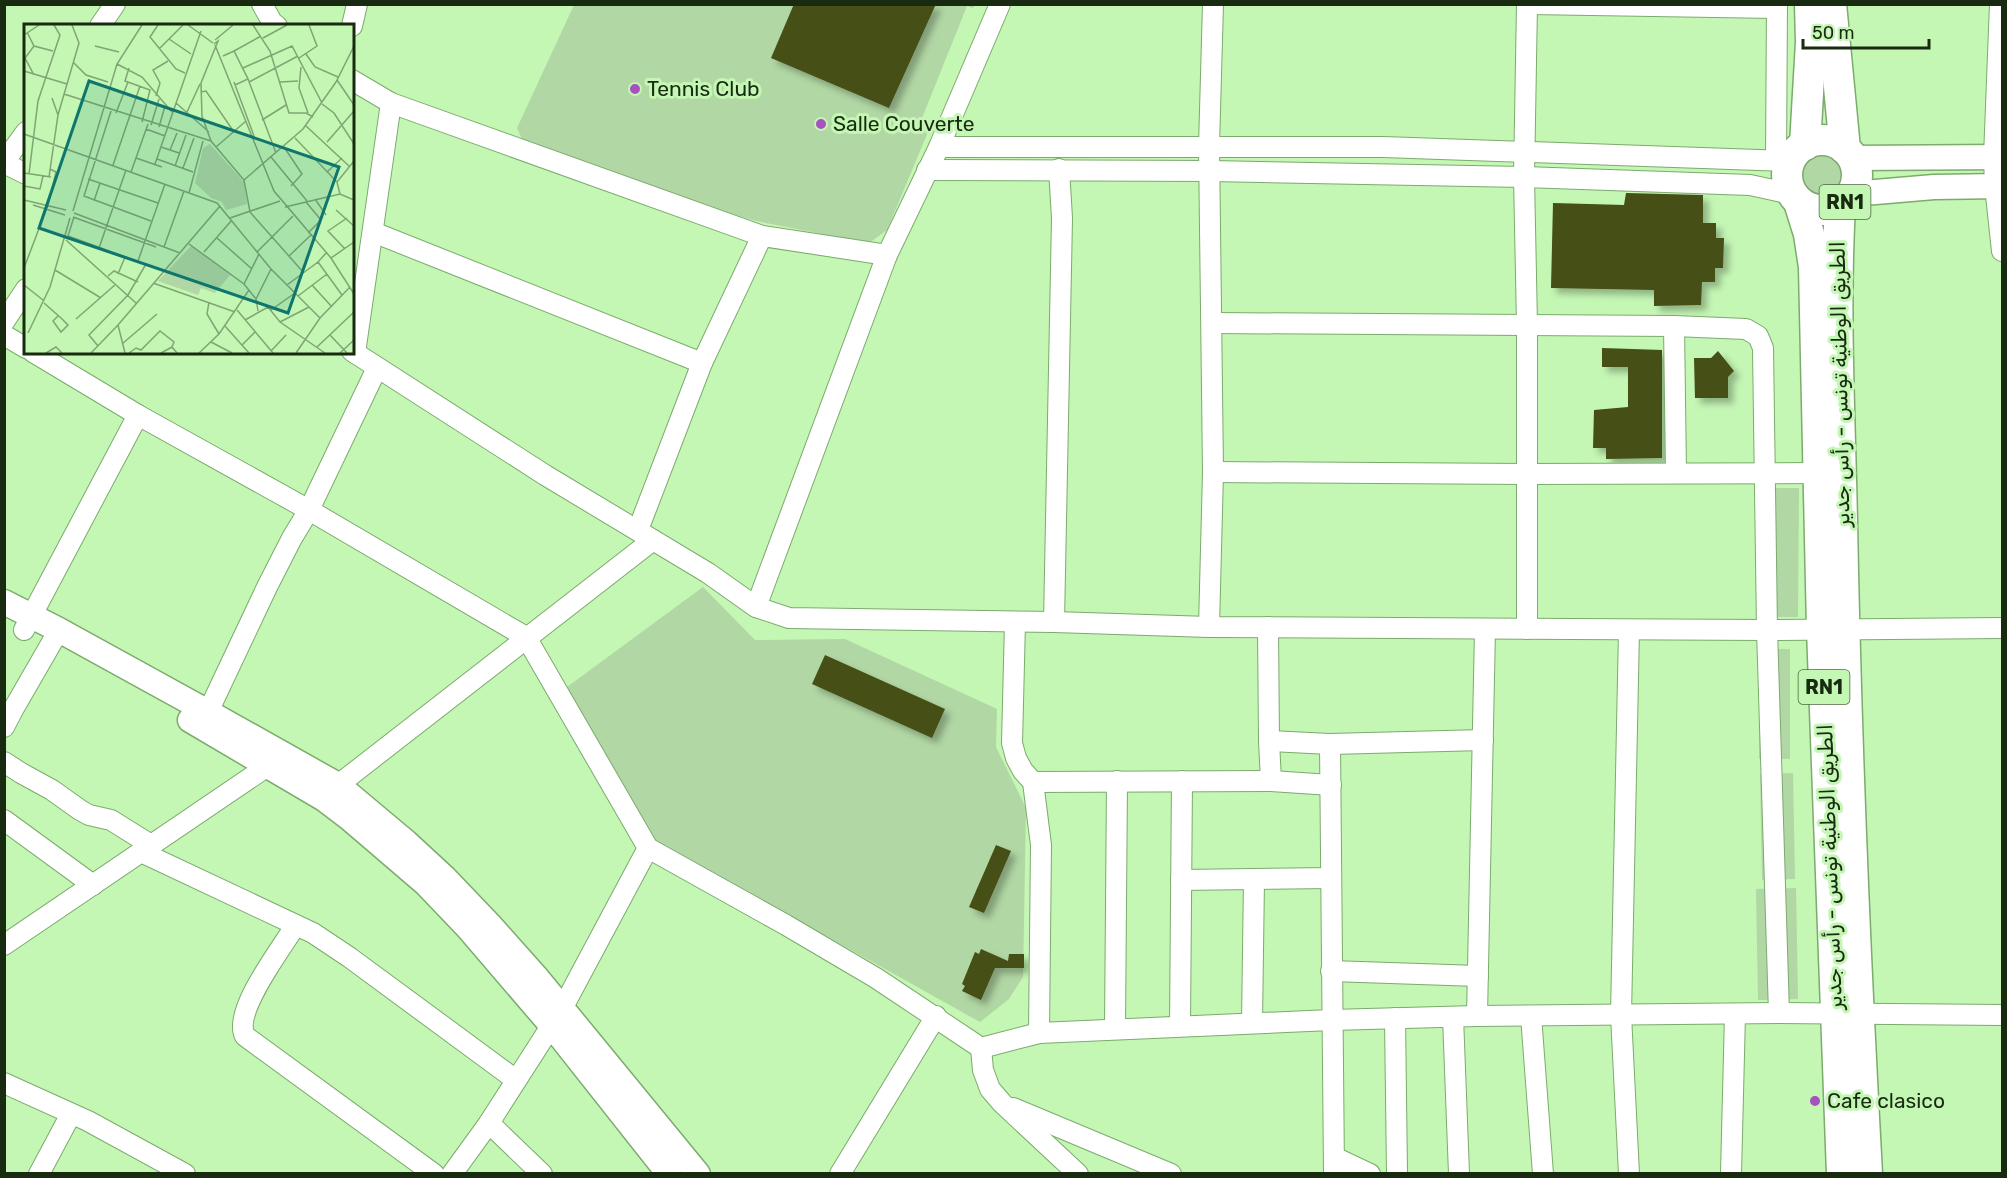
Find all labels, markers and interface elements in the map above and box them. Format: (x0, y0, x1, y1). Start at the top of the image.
scale bar (1803, 12, 1929, 50)
text: 50 m (1812, 22, 1855, 44)
inset map (24, 24, 354, 354)
place label: Tennis Club (647, 76, 760, 101)
marker: Tennis Club (628, 82, 642, 96)
place label: Salle Couverte (833, 111, 974, 136)
marker: Salle Couverte (814, 117, 828, 131)
road number: RN1 (1820, 185, 1870, 219)
street label: الطريق الوطنية تونس - رأس جدير (1825, 241, 1855, 529)
road number: RN1 (1798, 670, 1850, 704)
street label: الطريق الوطنية تونس - رأس جدير (1812, 724, 1847, 1012)
place label: Cafe clasico (1827, 1088, 1945, 1113)
marker: Cafe clasico (1808, 1094, 1822, 1108)

